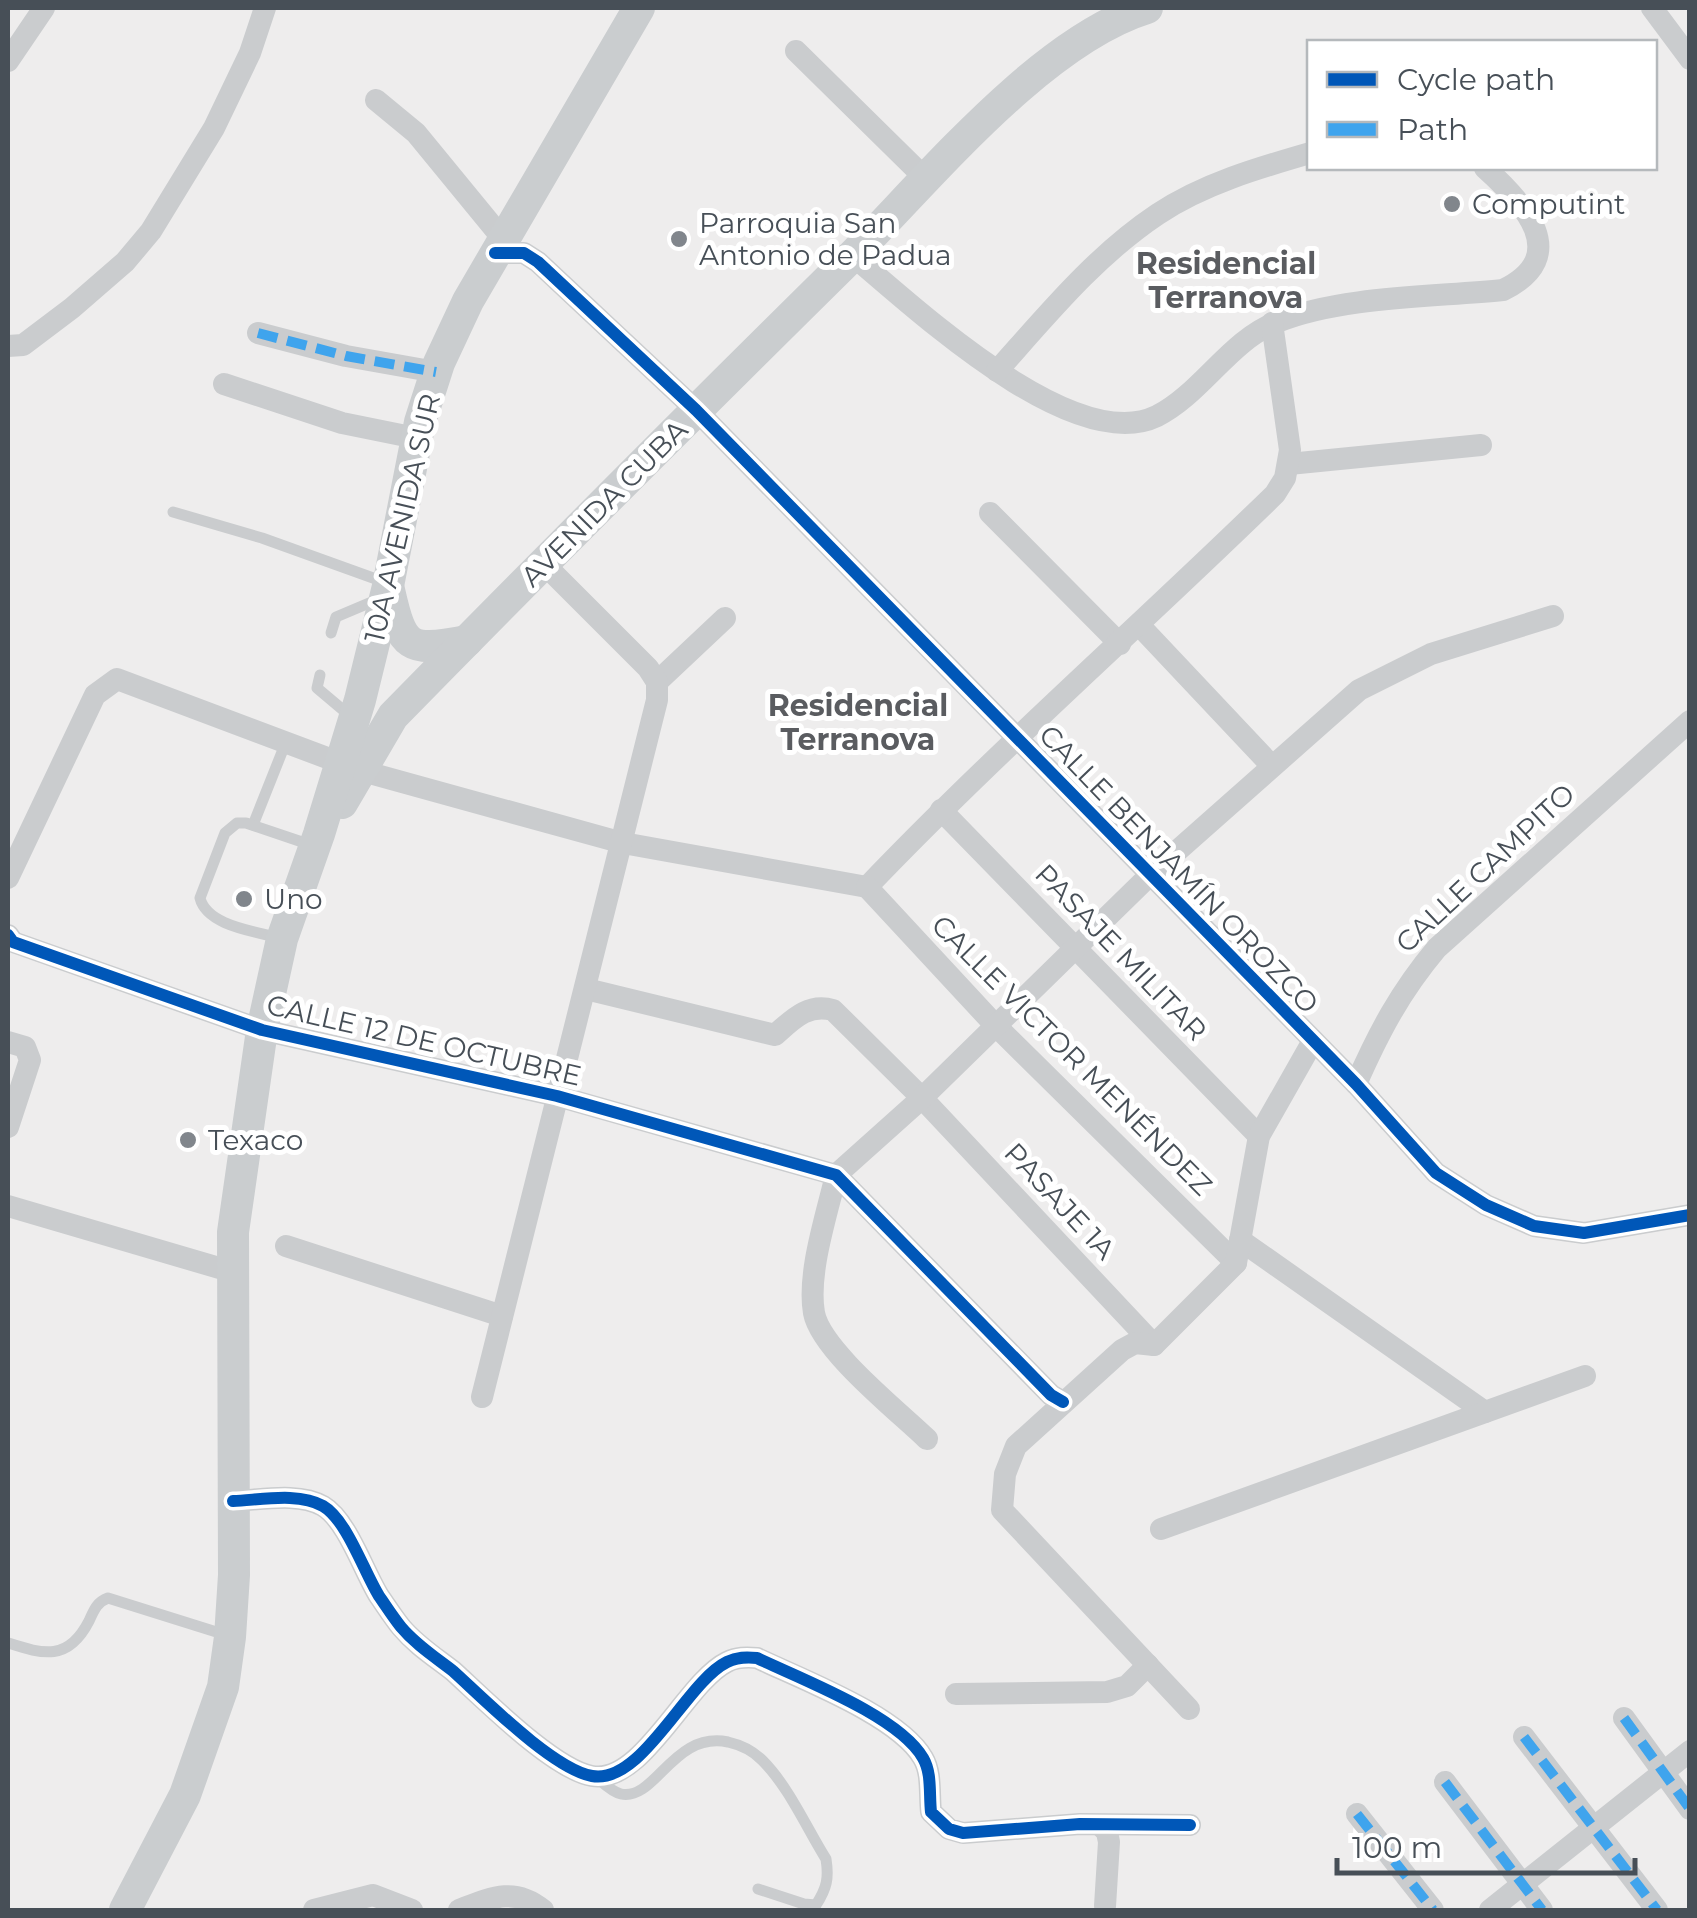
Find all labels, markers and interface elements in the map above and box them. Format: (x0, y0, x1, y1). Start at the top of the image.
legend (1307, 40, 1657, 170)
text: Cycle path (1397, 61, 1555, 98)
text: Path (1397, 111, 1468, 148)
place label: Computint (1472, 187, 1625, 221)
marker: Computint (1441, 193, 1463, 215)
place label: Parroquia San Antonio de Padua (699, 206, 952, 272)
marker: Parroquia San Antonio de Padua (668, 228, 690, 250)
district label: Residencial Terranova (1136, 245, 1316, 316)
street label: 10A AVENIDA SUR (357, 390, 447, 646)
street label: AVENIDA CUBA (514, 412, 695, 593)
district label: Residencial Terranova (768, 687, 948, 758)
street label: CALLE BENJAMÍN OROZCO (1032, 718, 1326, 1020)
street label: CALLE CAMPITO (1388, 776, 1582, 960)
street label: PASAJE MILITAR (1028, 857, 1214, 1047)
place label: Uno (264, 882, 323, 916)
marker: Uno (233, 888, 255, 910)
street label: CALLE VICTOR MENÉNDEZ (925, 908, 1219, 1202)
street label: CALLE 12 DE OCTUBRE (263, 987, 585, 1093)
place label: Texaco (208, 1123, 303, 1157)
marker: Texaco (177, 1129, 199, 1151)
street label: PASAJE 1A (997, 1136, 1123, 1267)
scale bar (1337, 1813, 1634, 1875)
text: 100 m (1352, 1829, 1442, 1866)

